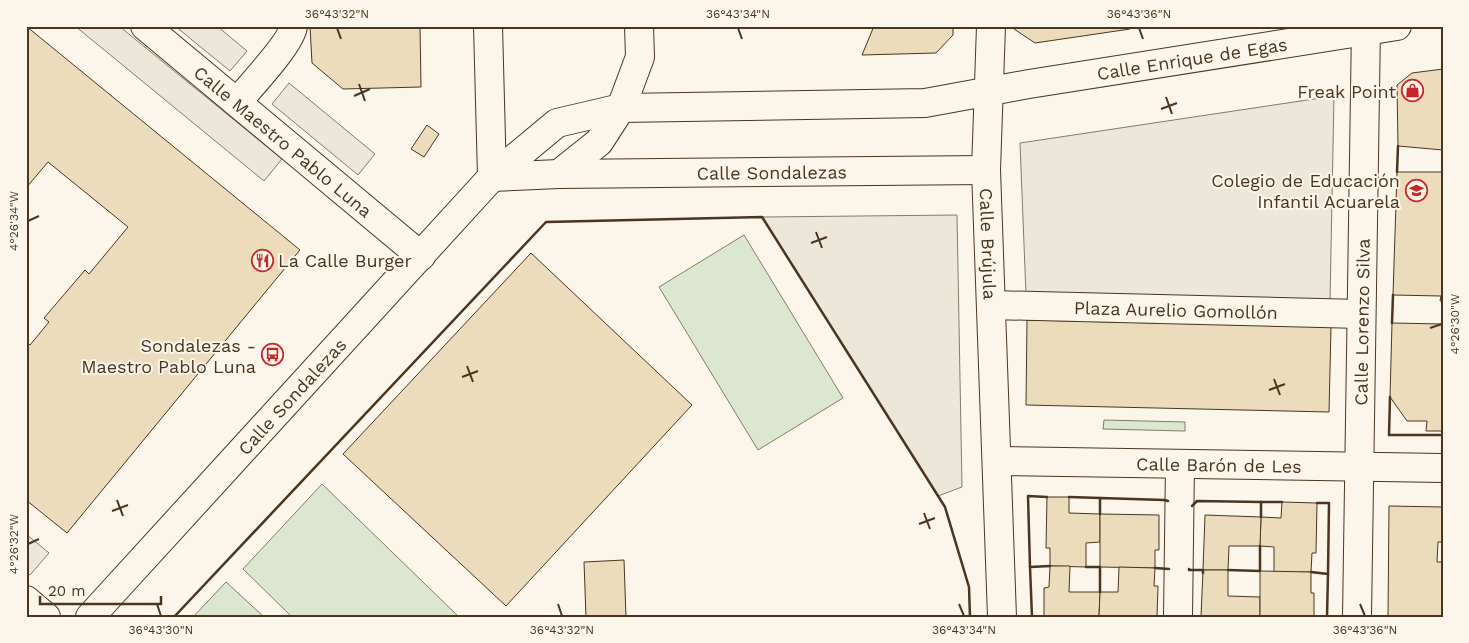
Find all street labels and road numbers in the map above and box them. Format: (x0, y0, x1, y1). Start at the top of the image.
street label: Calle Enrique de Egas (1095, 33, 1289, 84)
street label: Calle Maestro Pablo Luna (190, 61, 376, 221)
street label: Calle Sondalezas (697, 161, 847, 183)
street label: Calle Brújula (976, 188, 1001, 300)
street label: Calle Lorenzo Silva (1350, 238, 1373, 406)
street label: Plaza Aurelio Gomollón (1074, 297, 1278, 322)
street label: Calle Sondalezas (233, 334, 350, 459)
street label: Calle Barón de Les (1136, 453, 1302, 476)

